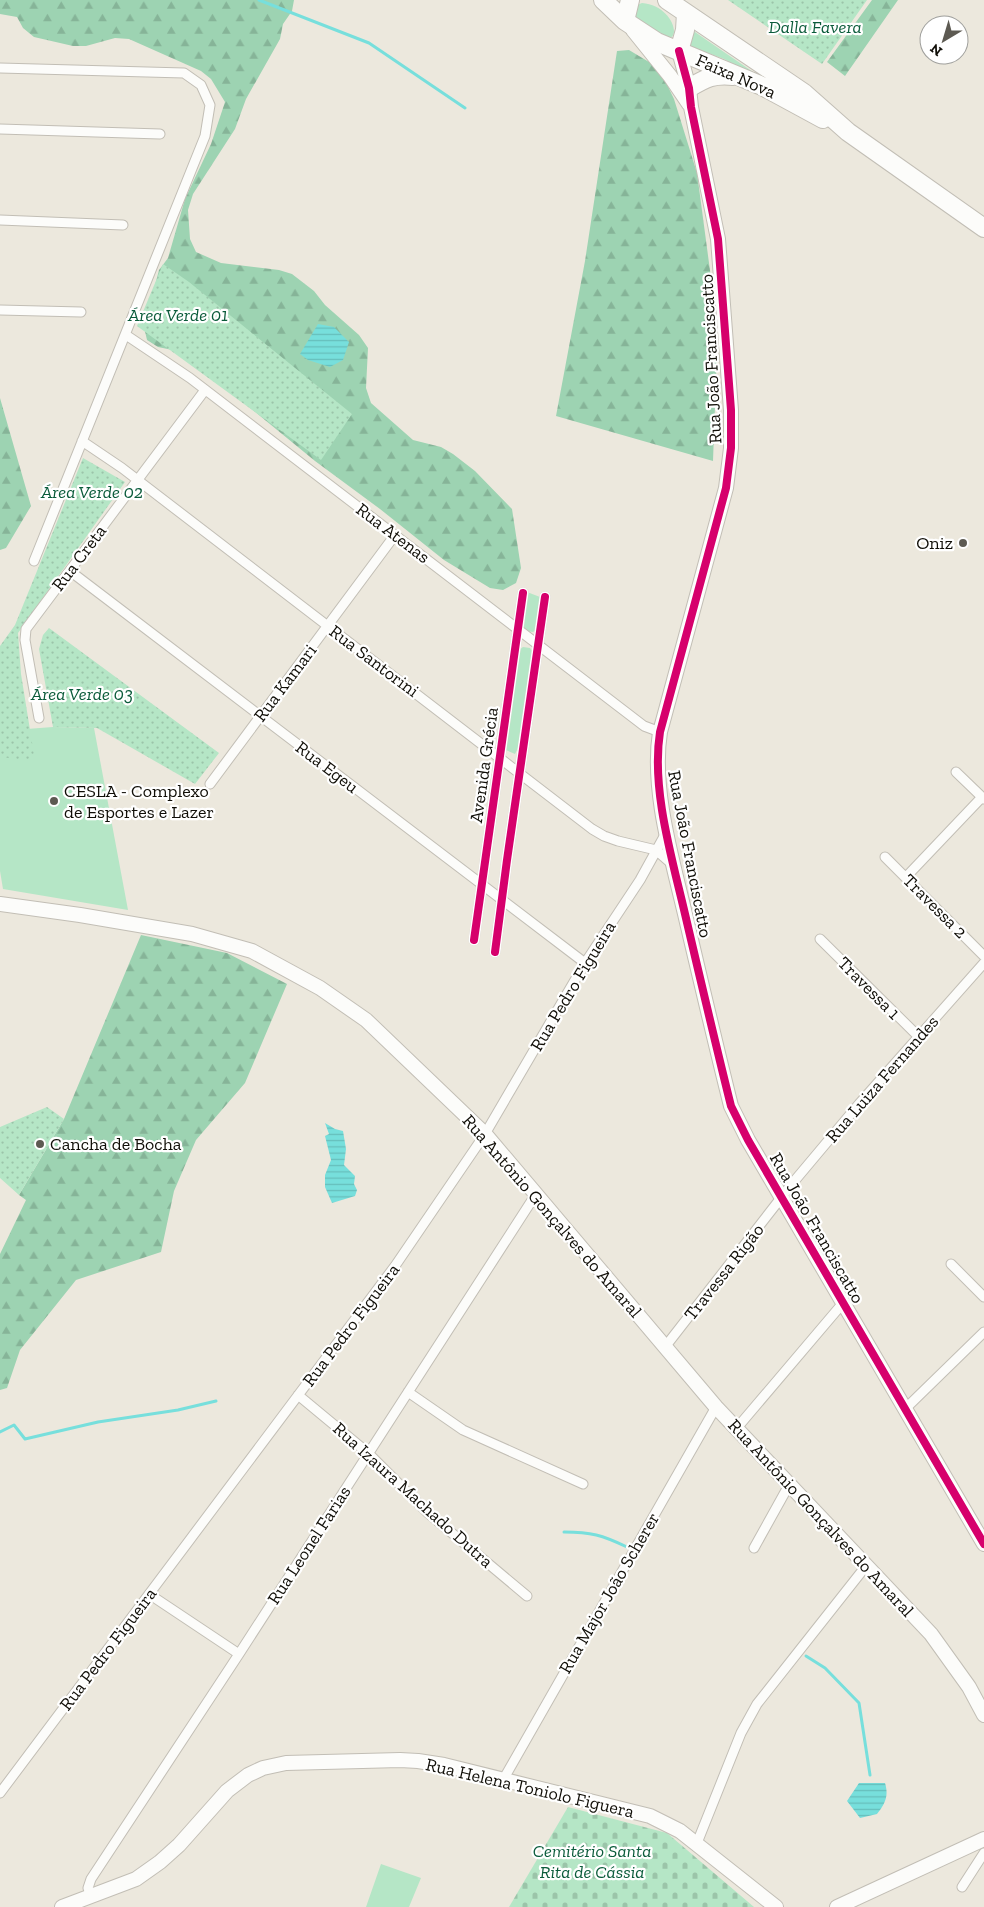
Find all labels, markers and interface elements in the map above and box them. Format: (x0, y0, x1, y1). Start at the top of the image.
north arrow (919, 15, 969, 65)
park label: Dalla Favera (768, 16, 862, 38)
text: N (927, 40, 946, 60)
street label: Faixa Nova (693, 49, 780, 104)
street label: Rua João Franciscatto (696, 273, 726, 445)
park label: Área Verde 01 (127, 304, 228, 326)
park label: Área Verde 02 (40, 481, 143, 503)
street label: Rua Atenas (352, 498, 434, 568)
street label: Rua Creta (47, 520, 111, 595)
place label: Oniz (916, 532, 953, 554)
marker: Oniz (957, 537, 969, 549)
street label: Rua Santorini (325, 620, 423, 702)
street label: Rua Kamari (249, 640, 321, 726)
park label: Área Verde 03 (30, 683, 133, 705)
street label: Avenida Grécia (465, 705, 503, 824)
street label: Rua Egeu (291, 736, 363, 798)
street label: Rua João Franciscatto (663, 768, 717, 940)
place label: CESLA - Complexo de Esportes e Lazer (64, 780, 214, 823)
marker: CESLA - Complexo de Esportes e Lazer (48, 795, 60, 807)
street label: Travessa 2 (898, 869, 972, 943)
street label: Rua Pedro Figueira (525, 917, 621, 1055)
street label: Travessa 1 (833, 952, 905, 1024)
street label: Rua Luiza Fernandes (821, 1011, 943, 1147)
street label: Rua Antônio Gonçalves do Amaral (458, 1110, 647, 1322)
place label: Cancha de Bocha (50, 1133, 182, 1155)
marker: Cancha de Bocha (34, 1138, 46, 1150)
street label: Rua João Franciscatto (765, 1149, 869, 1307)
street label: Travessa Rigão (679, 1219, 769, 1325)
street label: Rua Pedro Figueira (298, 1259, 404, 1391)
street label: Rua Antônio Gonçalves do Amaral (723, 1415, 919, 1622)
street label: Rua Izaura Machado Dutra (329, 1417, 498, 1573)
street label: Rua Leonel Farias (263, 1482, 356, 1608)
street label: Rua Major João Scherer (554, 1509, 664, 1677)
street label: Rua Pedro Figueira (55, 1583, 161, 1715)
street label: Rua Helena Toniolo Figuera (424, 1753, 637, 1823)
park label: Cemitério Santa Rita de Cássia (533, 1840, 651, 1883)

